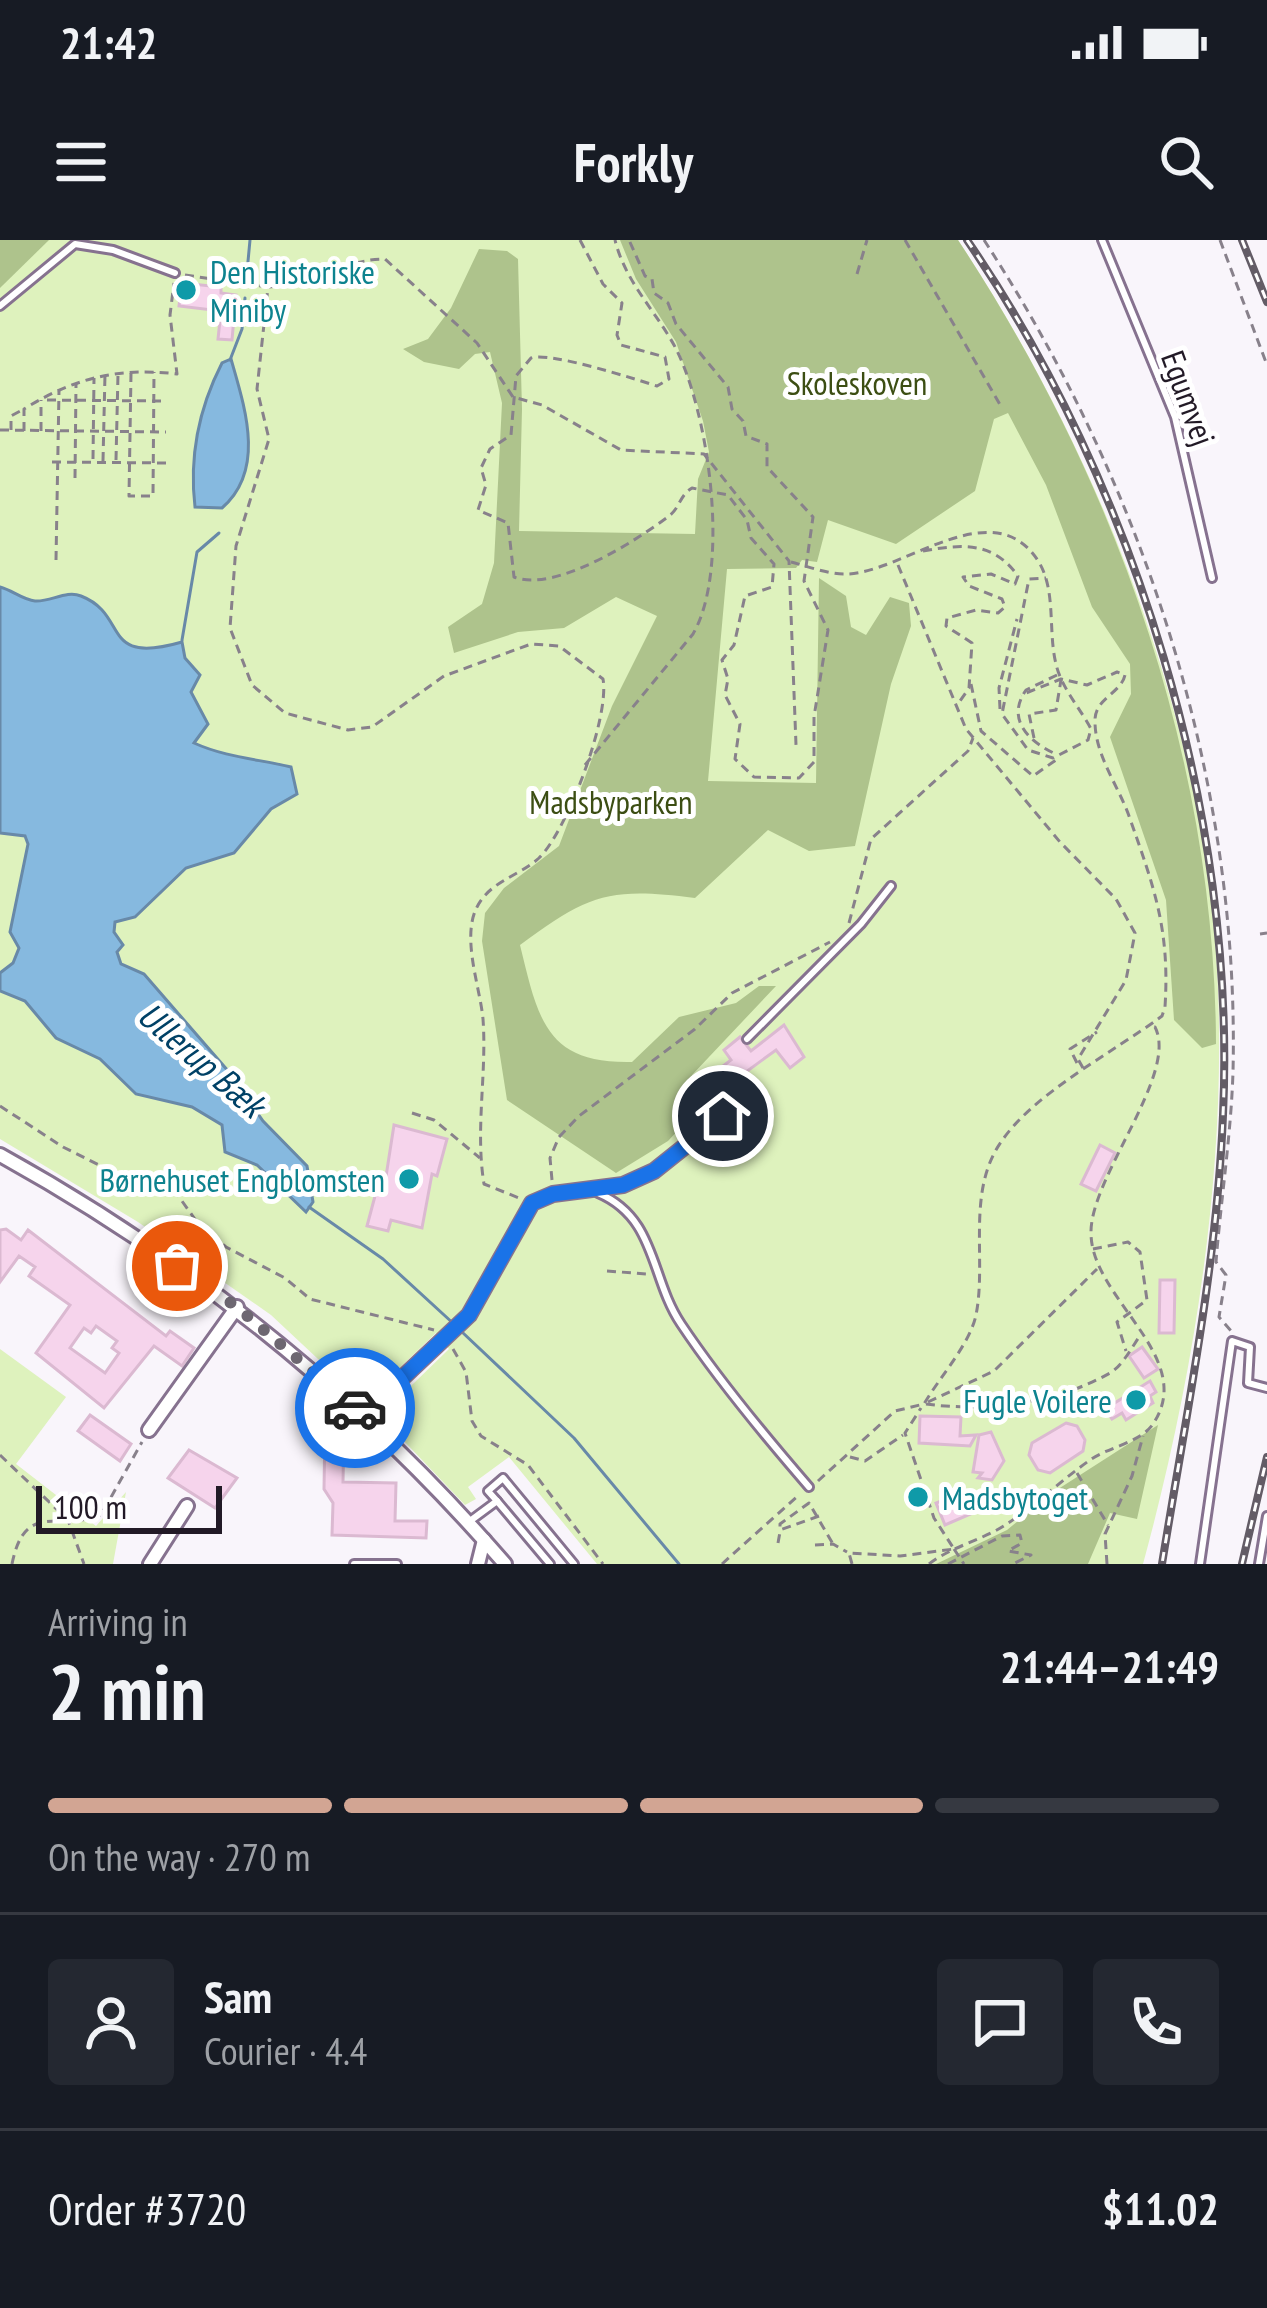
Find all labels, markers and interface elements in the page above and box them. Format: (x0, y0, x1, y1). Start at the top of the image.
text: 21:42 (60, 13, 157, 71)
text: Forkly (574, 127, 693, 197)
icon: menu (48, 129, 114, 195)
icon: search (1153, 129, 1219, 195)
place label: Den Historiske Miniby (210, 250, 375, 331)
marker: Den Historiske Miniby (173, 277, 199, 303)
street label: Egumvej (1152, 345, 1226, 451)
park label: Skoleskoven (787, 361, 927, 404)
park label: Madsbyparken (529, 780, 693, 823)
water label: Ullerup Bæk (129, 991, 278, 1130)
pin (672, 1065, 774, 1167)
icon: home (690, 1083, 756, 1149)
place label: Børnehuset Engblomsten (99, 1158, 385, 1201)
marker: Børnehuset Engblomsten (396, 1166, 422, 1192)
pin (126, 1215, 228, 1317)
icon: bag (144, 1233, 210, 1299)
courier (295, 1348, 415, 1468)
icon: car (322, 1375, 388, 1441)
place label: Fugle Voilere (963, 1379, 1112, 1422)
marker: Fugle Voilere (1123, 1387, 1149, 1413)
place label: Madsbytoget (942, 1476, 1088, 1519)
scale bar (36, 1480, 222, 1533)
marker: Madsbytoget (905, 1484, 931, 1510)
text: 100 m (54, 1485, 127, 1528)
text: Arriving in (48, 1596, 188, 1647)
text: 21:44–21:49 (1000, 1637, 1219, 1695)
text: 2 min (48, 1641, 206, 1742)
text: On the way · 270 m (48, 1831, 310, 1882)
button: person (48, 1959, 174, 2085)
button: chat (937, 1959, 1063, 2085)
button: phone (1093, 1959, 1219, 2085)
text: Sam (204, 1967, 272, 2025)
text: Courier · 4.4 (204, 2025, 367, 2076)
text: Order #3720 (48, 2179, 246, 2237)
text: $11.02 (1102, 2179, 1219, 2237)

